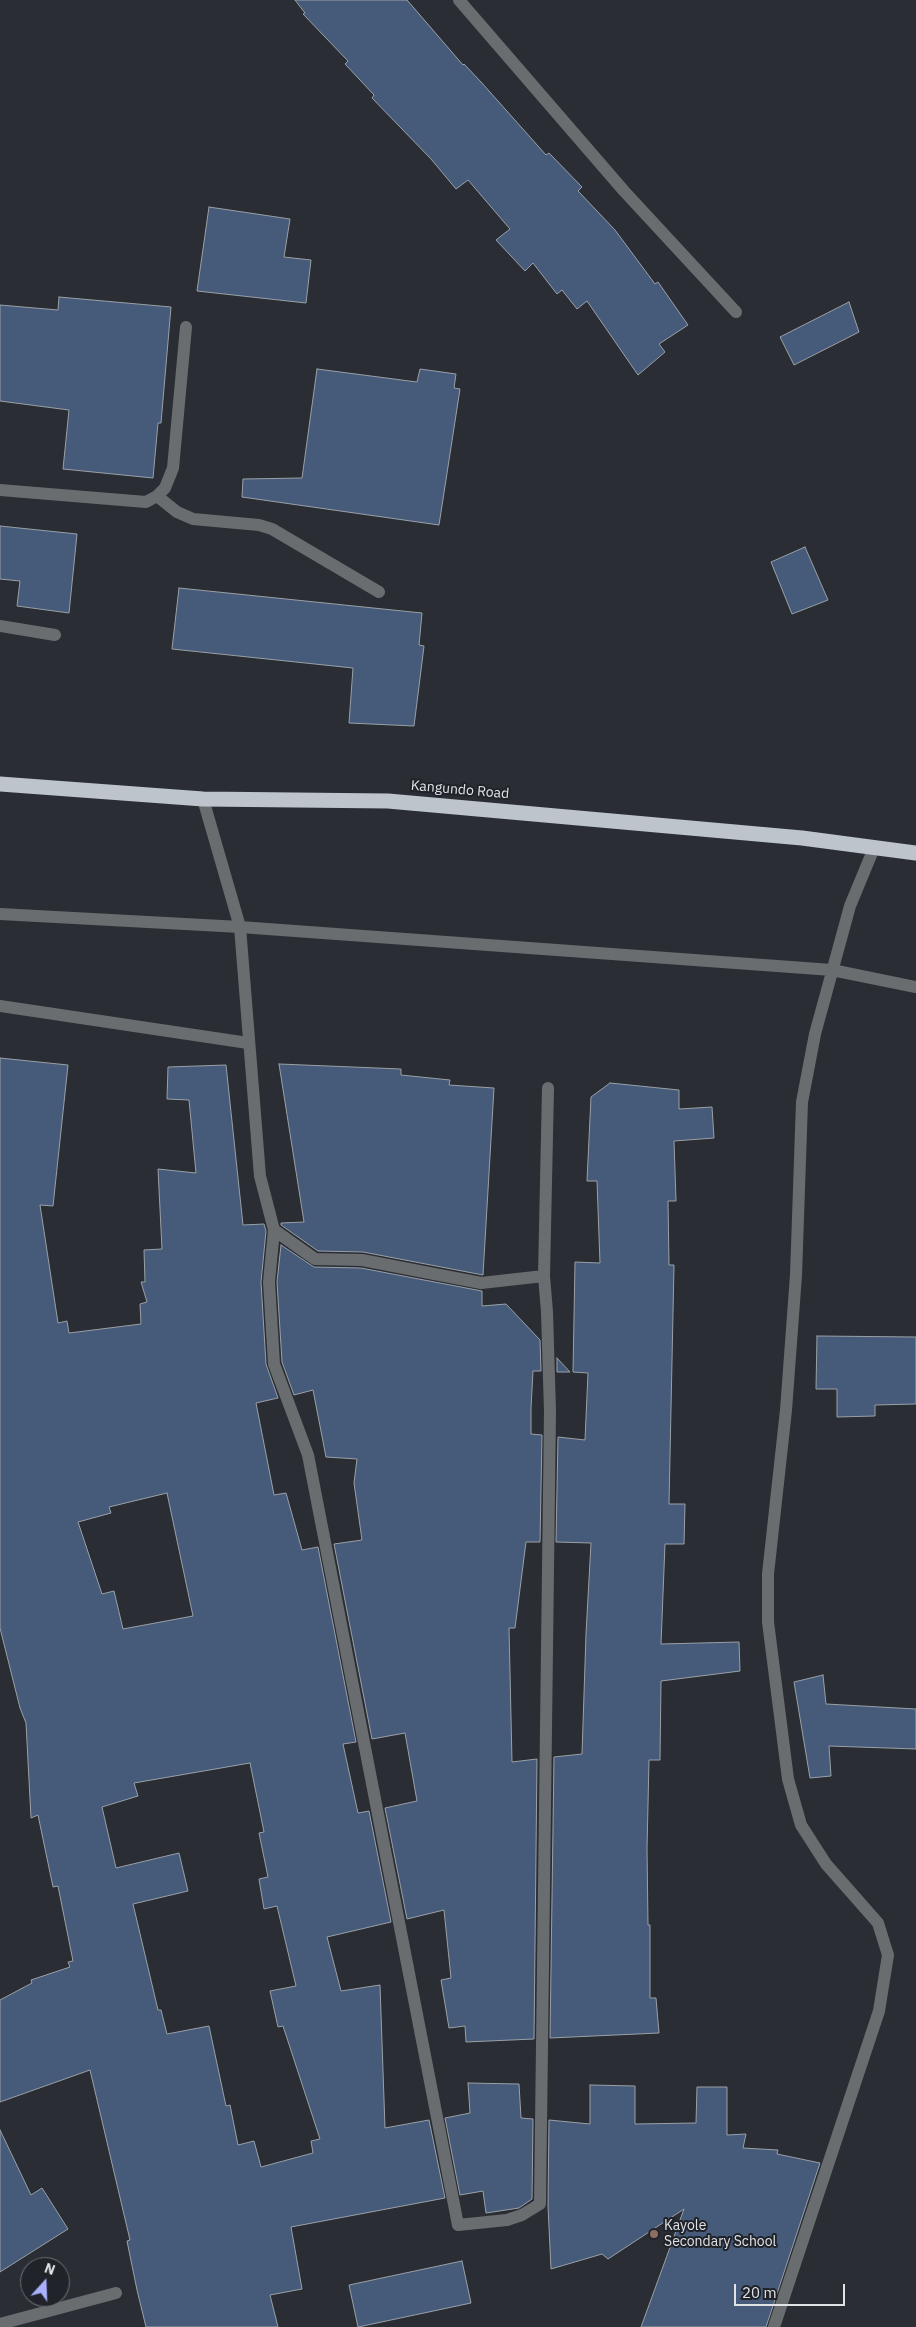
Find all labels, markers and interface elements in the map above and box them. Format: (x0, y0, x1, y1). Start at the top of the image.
street label: Kangundo Road (410, 777, 510, 803)
place label: Kayole Secondary School (664, 2218, 776, 2250)
marker: Kayole Secondary School (648, 2228, 660, 2240)
north arrow (20, 2257, 70, 2307)
text: N (42, 2259, 58, 2279)
scale bar (736, 2274, 847, 2306)
text: 20 m (742, 2283, 777, 2302)

